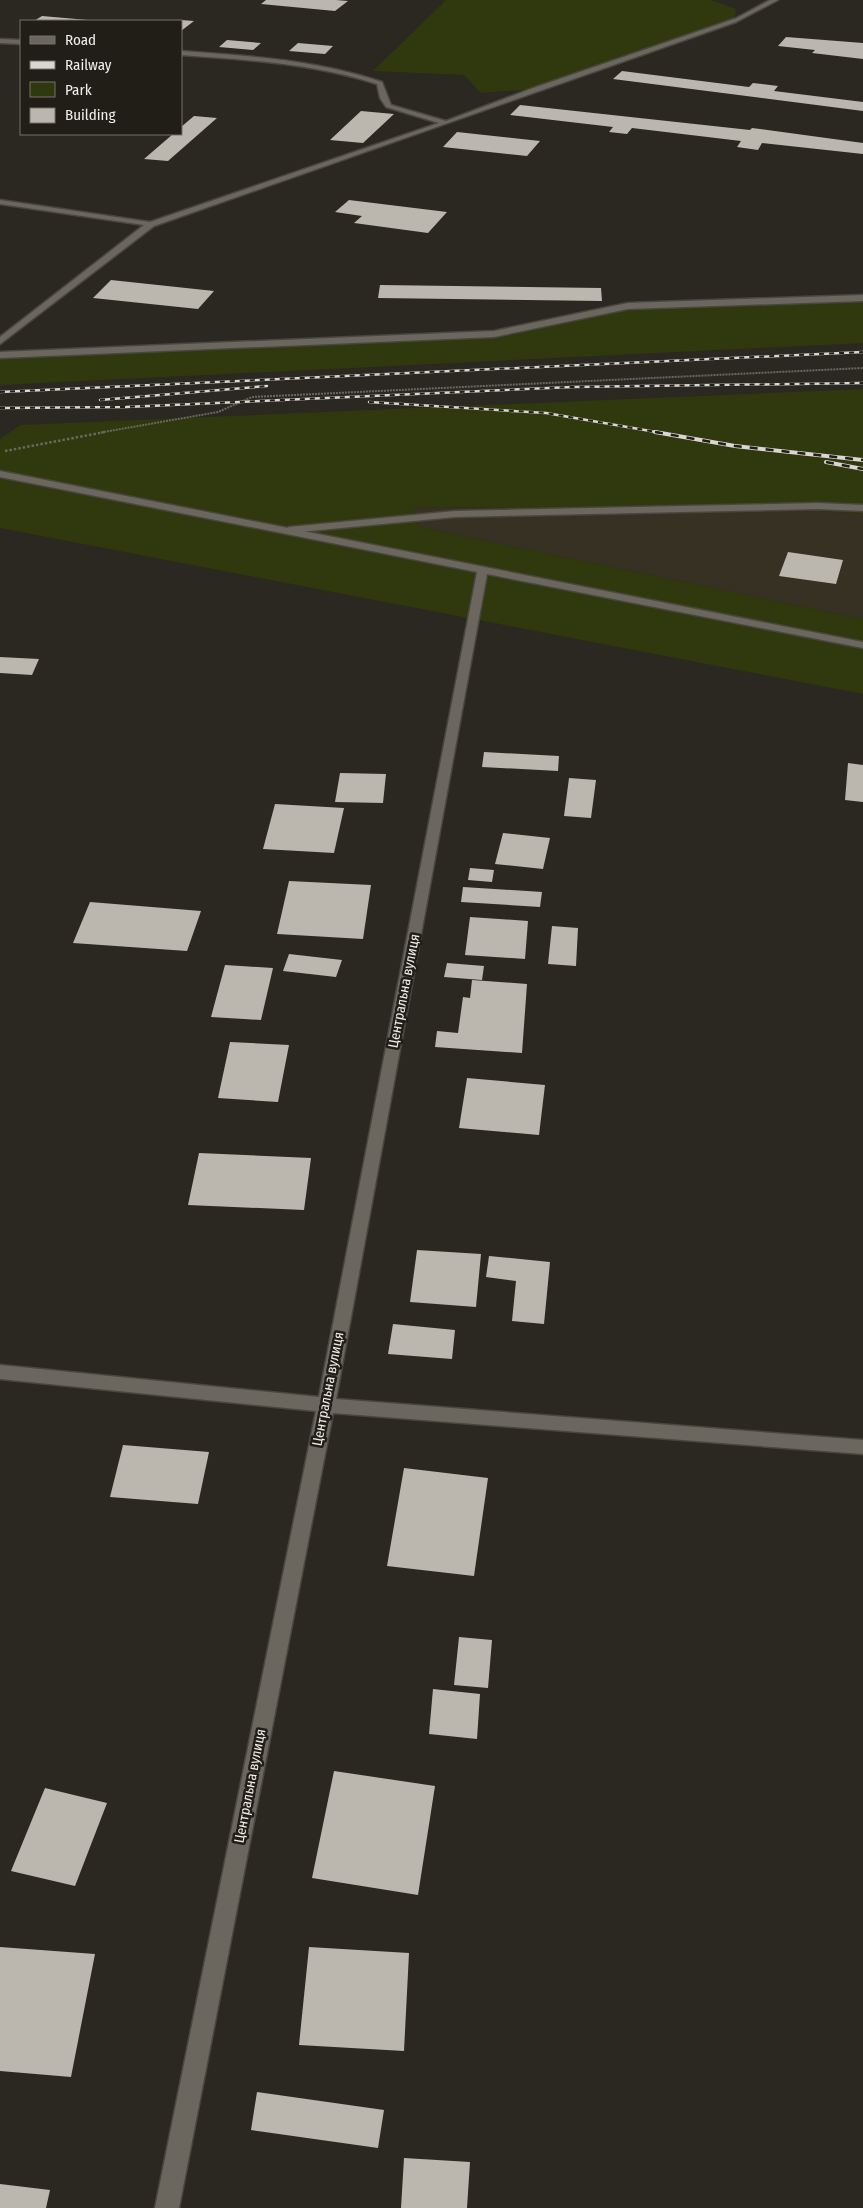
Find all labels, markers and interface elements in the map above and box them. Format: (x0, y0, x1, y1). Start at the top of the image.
legend (20, 20, 182, 135)
text: Road (65, 31, 96, 49)
text: Railway (65, 56, 112, 74)
text: Park (65, 81, 92, 99)
text: Building (65, 106, 116, 124)
street label: Центральна вулиця (385, 932, 423, 1050)
street label: Центральна вулиця (309, 1330, 347, 1448)
street label: Центральна вулиця (231, 1727, 269, 1845)

